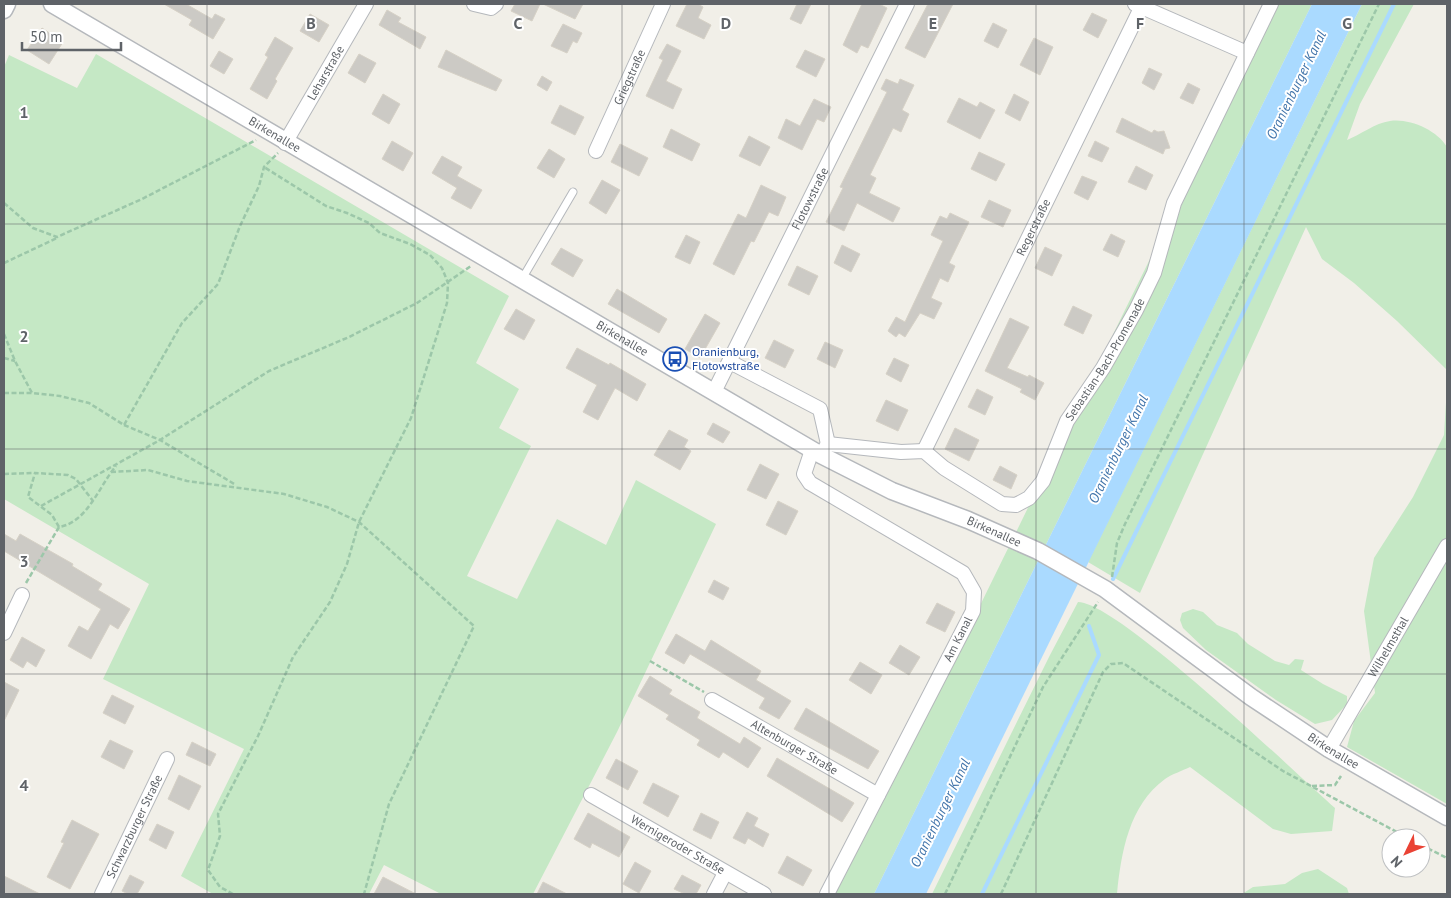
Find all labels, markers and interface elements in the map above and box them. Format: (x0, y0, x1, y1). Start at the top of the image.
text: B (306, 13, 316, 33)
text: C (514, 13, 523, 33)
text: D (721, 13, 731, 33)
text: E (929, 13, 937, 33)
text: F (1136, 13, 1144, 33)
text: G (1342, 13, 1352, 33)
scale bar (22, 20, 121, 52)
text: 50 m (30, 27, 63, 46)
water label: Oranienburger Kanal (1262, 28, 1330, 142)
street label: Leharstraße (304, 43, 347, 103)
street label: Griegstraße (610, 47, 648, 107)
text: 1 (19, 102, 29, 122)
street label: Birkenallee (246, 113, 303, 155)
street label: Flotowstraße (788, 165, 832, 232)
street label: Regerstraße (1013, 196, 1053, 258)
street label: Sebastian-Bach-Promenade (1061, 295, 1148, 423)
street label: Birkenallee (594, 317, 651, 359)
text: 2 (19, 326, 29, 346)
place label: Oranienburg, Flotowstraße (692, 344, 760, 373)
bus stop icon: Oranienburg, Flotowstraße (662, 346, 688, 372)
water label: Oranienburger Kanal (1084, 392, 1152, 506)
street label: Birkenallee (965, 513, 1024, 550)
text: 3 (19, 551, 29, 571)
street label: Am Kanal (940, 613, 976, 664)
street label: Wilhelmsthal (1364, 613, 1412, 680)
street label: Altenburger Straße (749, 716, 841, 778)
street label: Birkenallee (1305, 729, 1362, 772)
water label: Oranienburger Kanal (906, 756, 974, 870)
street label: Schwarzburger Straße (103, 772, 165, 880)
text: 4 (19, 775, 29, 795)
street label: Wernigeroder Straße (628, 811, 728, 877)
north arrow (1381, 828, 1431, 878)
text: N (1387, 852, 1406, 871)

